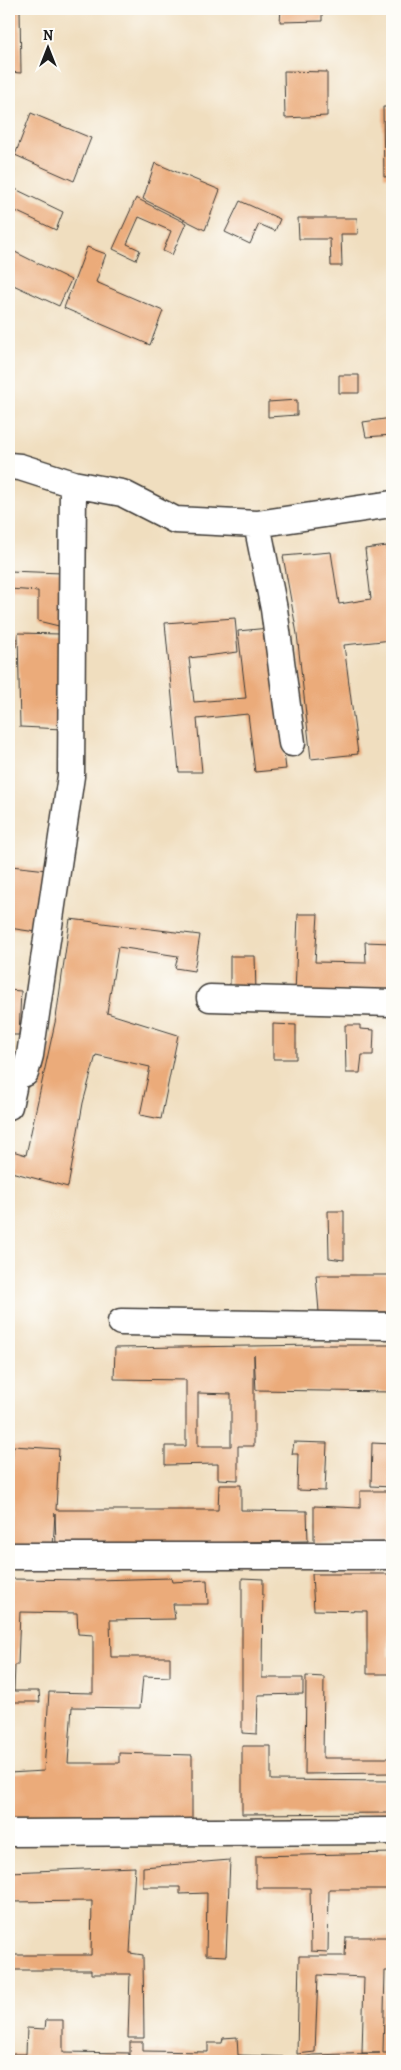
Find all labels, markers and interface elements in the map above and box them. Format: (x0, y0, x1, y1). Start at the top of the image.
north arrow (22, 22, 72, 72)
text: N (43, 26, 53, 45)

